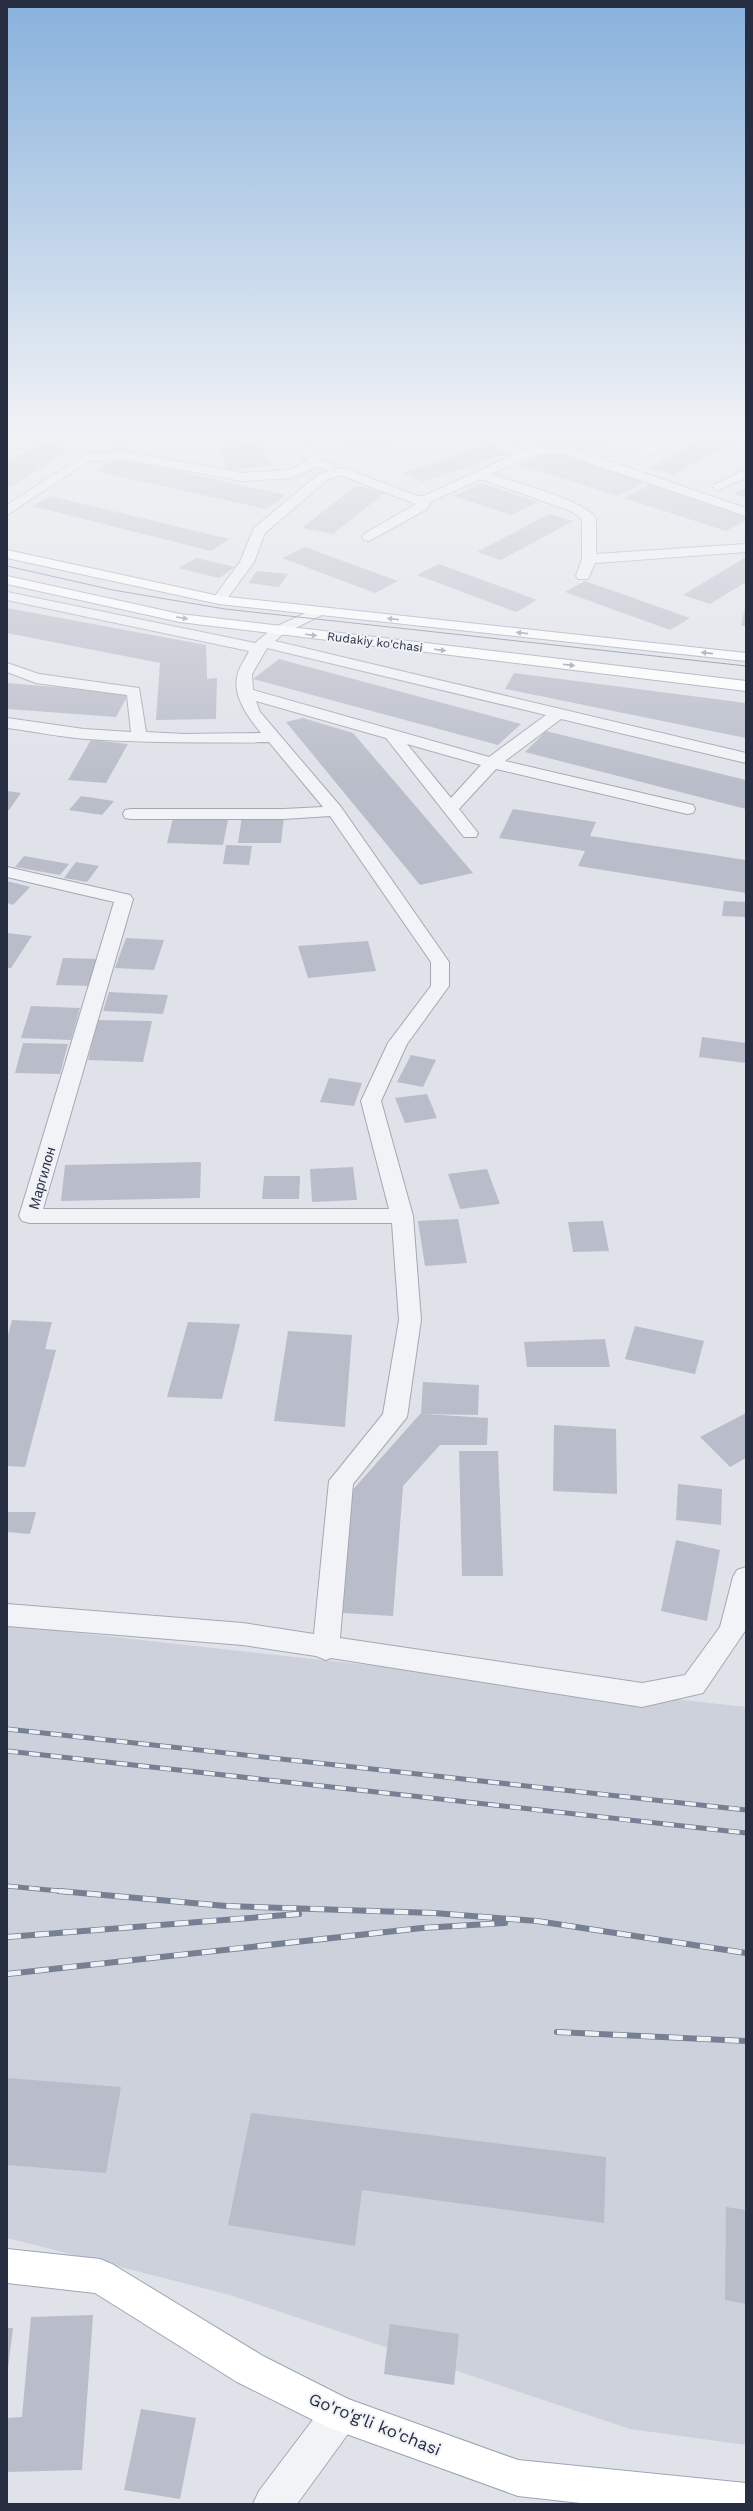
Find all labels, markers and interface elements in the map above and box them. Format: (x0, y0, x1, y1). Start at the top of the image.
one-way arrow (176, 615, 188, 621)
one-way arrow (387, 616, 399, 623)
street label: Rudakiy ko'chasi (326, 629, 424, 655)
one-way arrow (516, 630, 528, 636)
one-way arrow (305, 631, 317, 638)
one-way arrow (434, 647, 446, 653)
one-way arrow (701, 650, 713, 656)
one-way arrow (563, 662, 575, 668)
street label: Маргилон (25, 1145, 59, 1211)
street label: Go'ro'g'li ko'chasi (306, 2388, 444, 2460)

